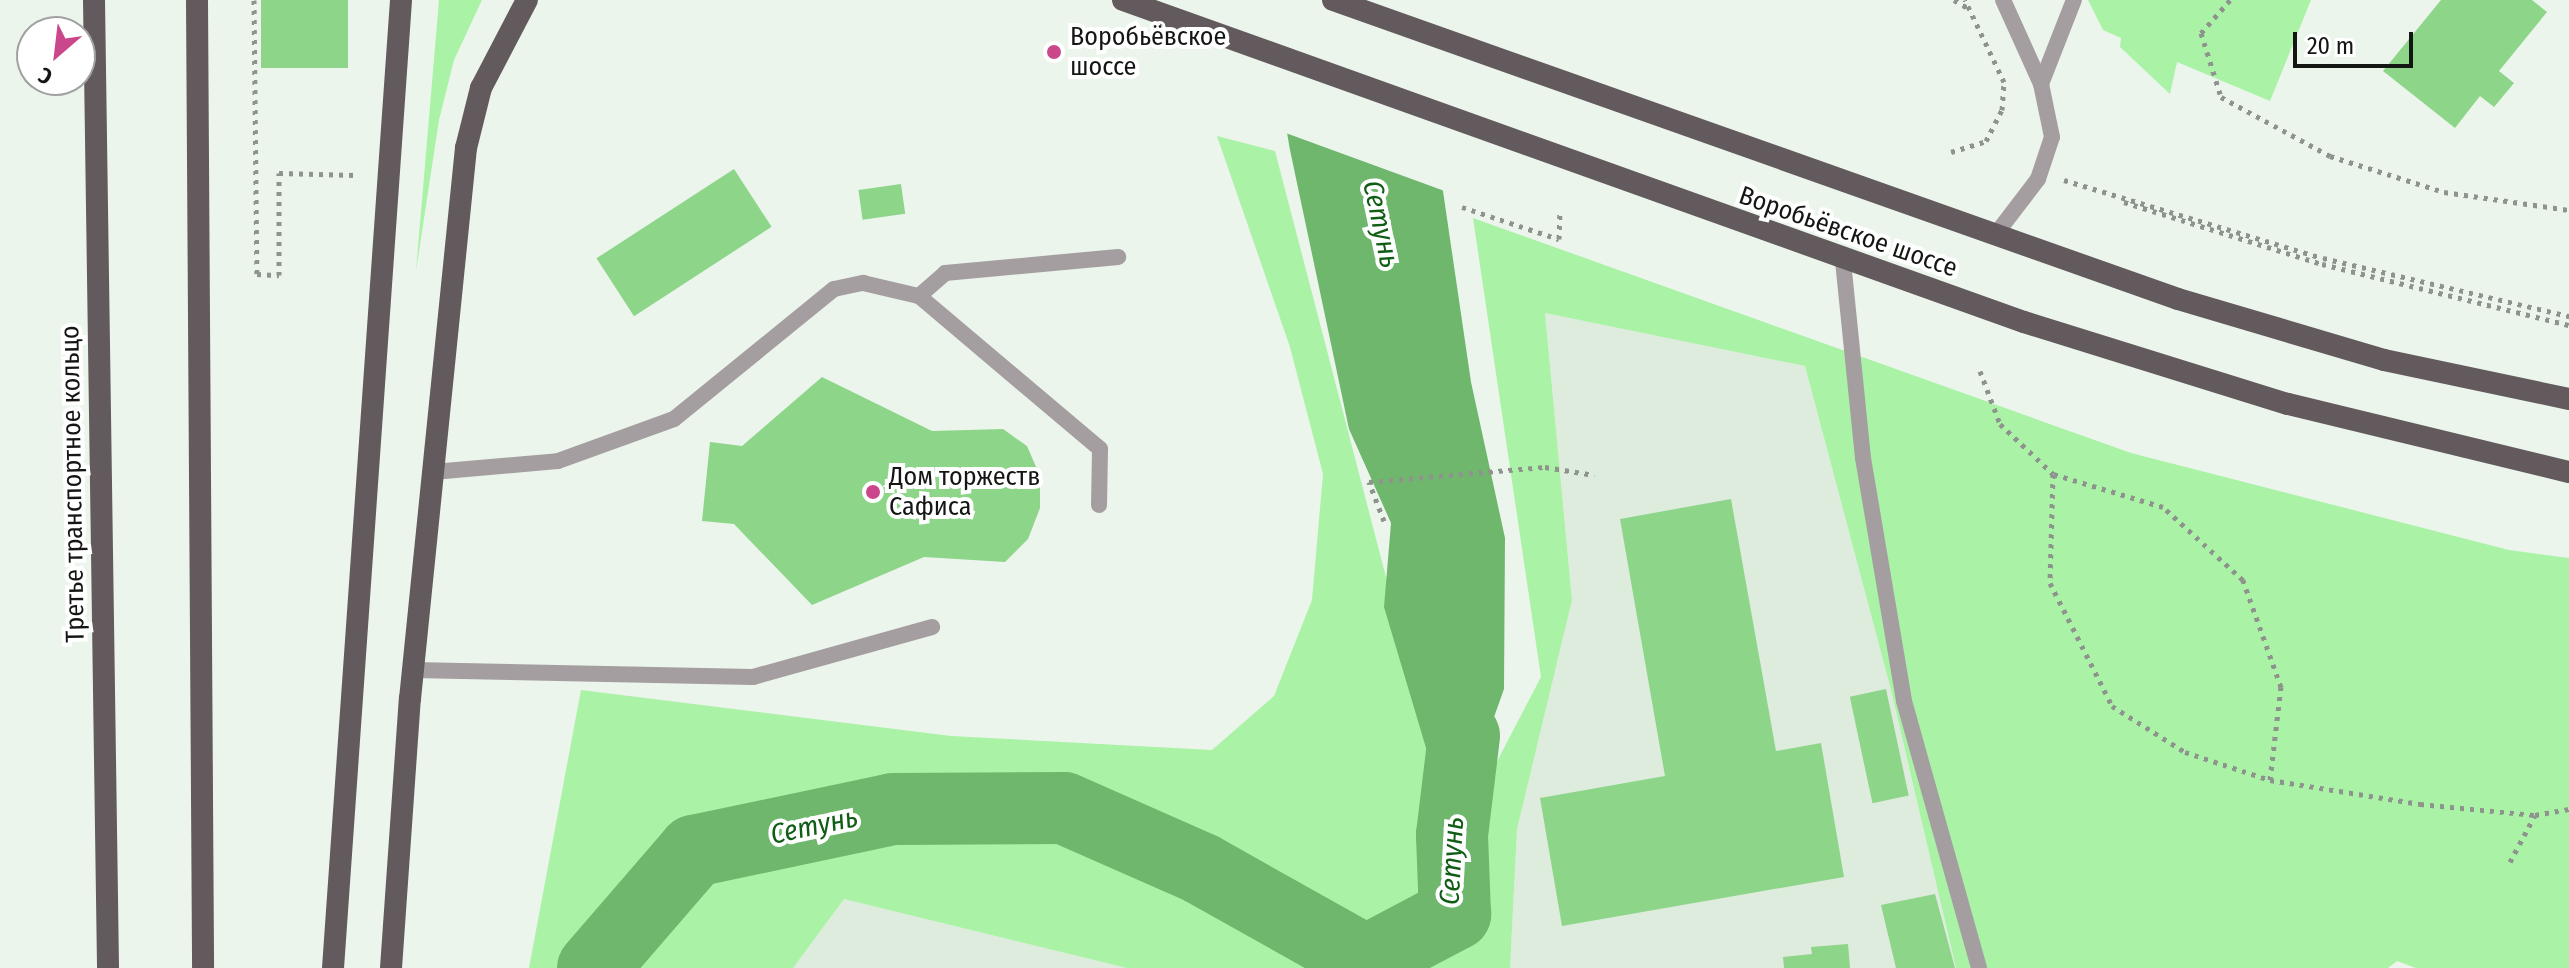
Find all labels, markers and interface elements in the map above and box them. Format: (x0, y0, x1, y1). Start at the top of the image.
north arrow (16, 16, 96, 96)
scale bar (2297, 16, 2417, 66)
place label: Воробьёвское шоссе (1070, 21, 1226, 82)
text: 20 m (2307, 32, 2354, 60)
marker: Воробьёвское шоссе (1045, 43, 1063, 61)
text: С (34, 61, 57, 90)
water label: Сетунь (1355, 177, 1407, 271)
street label: Воробьёвское шоссе (1735, 180, 1961, 284)
street label: Третье транспортное кольцо (55, 325, 91, 643)
place label: Дом торжеств Сафиса (889, 461, 1040, 522)
marker: Дом торжеств Сафиса (864, 483, 882, 501)
water label: Сетунь (767, 800, 861, 852)
water label: Сетунь (1433, 816, 1471, 906)

